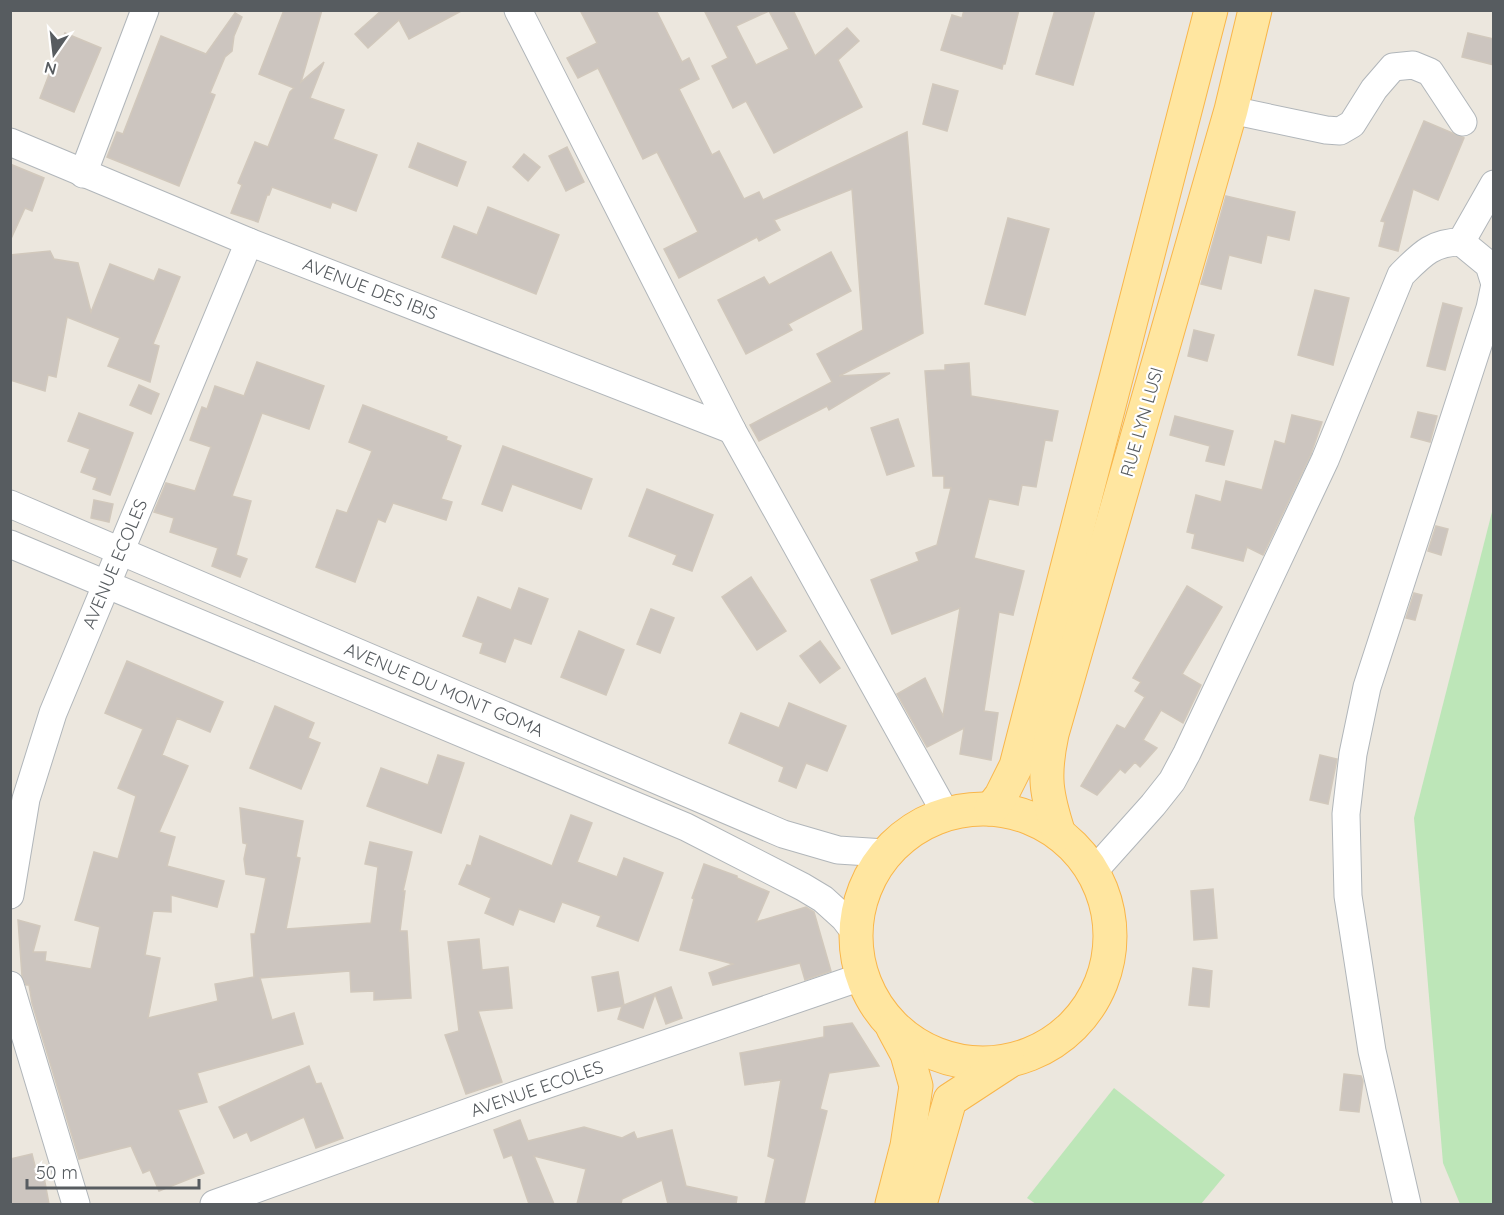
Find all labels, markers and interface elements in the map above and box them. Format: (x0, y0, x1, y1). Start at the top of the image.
north arrow (24, 24, 84, 84)
text: N (42, 57, 58, 80)
street label: AVENUE DES IBIS (300, 252, 441, 325)
street label: RUE LYN LUSI (1115, 364, 1168, 479)
street label: AVENUE ECOLES (77, 495, 152, 632)
street label: AVENUE DU MONT GOMA (341, 637, 548, 742)
street label: AVENUE ECOLES (467, 1055, 606, 1122)
scale bar (27, 1152, 200, 1190)
text: 50 m (36, 1161, 78, 1184)

